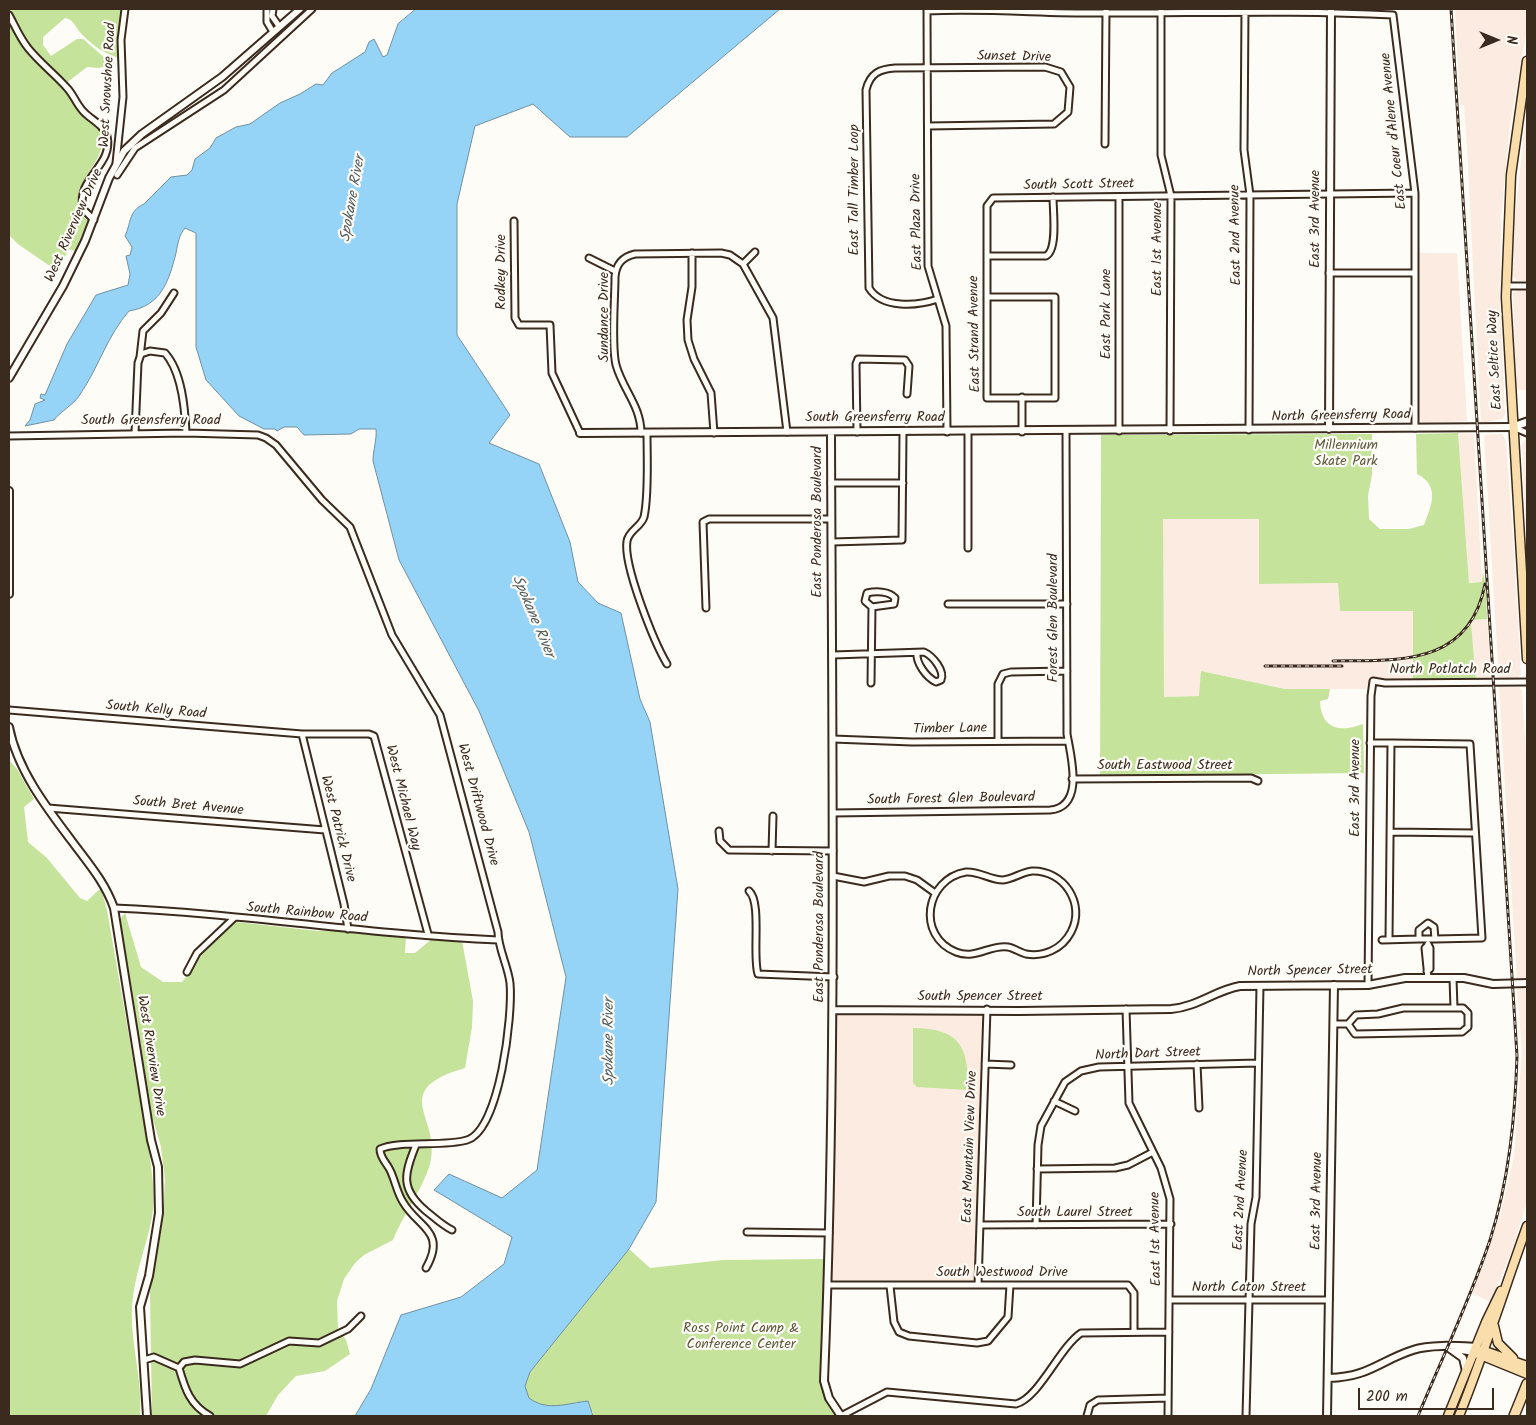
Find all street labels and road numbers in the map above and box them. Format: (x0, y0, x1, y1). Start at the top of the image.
street label: West Snowshoe Road (97, 22, 121, 148)
street label: Sunset Drive (977, 49, 1051, 67)
street label: East Coeur d'Alene Avenue (1378, 52, 1412, 210)
street label: East Tall Timber Loop (848, 124, 864, 256)
street label: West Riverview Drive (42, 167, 108, 285)
street label: East 3rd Avenue (1309, 170, 1325, 268)
street label: East Plaza Drive (909, 173, 927, 271)
street label: South Scott Street (1023, 177, 1135, 195)
street label: East 2nd Avenue (1228, 184, 1246, 286)
street label: East 1st Avenue (1151, 202, 1167, 296)
street label: Rodkey Drive (495, 234, 511, 310)
street label: East Park Lane (1100, 269, 1116, 359)
street label: Sundance Drive (598, 272, 614, 362)
street label: East Strand Avenue (967, 275, 985, 393)
street label: East Seltice Way (1485, 310, 1507, 410)
street label: North Greensferry Road (1271, 407, 1411, 427)
street label: South Greensferry Road (805, 411, 945, 427)
street label: South Greensferry Road (81, 414, 221, 430)
street label: East Ponderosa Boulevard (811, 446, 827, 598)
street label: Forest Glen Boulevard (1047, 554, 1063, 682)
street label: North Potlatch Road (1389, 663, 1511, 679)
street label: South Kelly Road (105, 698, 207, 724)
street label: Timber Lane (913, 721, 987, 739)
street label: East 3rd Avenue (1349, 739, 1365, 837)
street label: West Driftwood Drive (453, 742, 501, 868)
street label: West Michael Way (381, 743, 423, 853)
street label: South Eastwood Street (1097, 759, 1233, 775)
street label: West Patrick Drive (316, 774, 358, 884)
street label: South Forest Glen Boulevard (867, 790, 1035, 810)
street label: South Bret Avenue (132, 794, 244, 820)
street label: East Ponderosa Boulevard (813, 851, 829, 1003)
street label: South Rainbow Road (246, 900, 368, 928)
street label: North Spencer Street (1247, 963, 1373, 981)
street label: South Spencer Street (917, 990, 1043, 1006)
street label: West Riverview Drive (132, 994, 168, 1118)
street label: North Dart Street (1095, 1045, 1201, 1065)
street label: East Mountain View Drive (960, 1070, 982, 1224)
street label: East 2nd Avenue (1231, 1149, 1253, 1251)
street label: East 3rd Avenue (1309, 1152, 1327, 1250)
street label: East 1st Avenue (1148, 1192, 1166, 1286)
street label: South Laurel Street (1017, 1206, 1133, 1222)
street label: South Westwood Drive (936, 1266, 1068, 1282)
street label: North Caton Street (1192, 1281, 1306, 1297)

